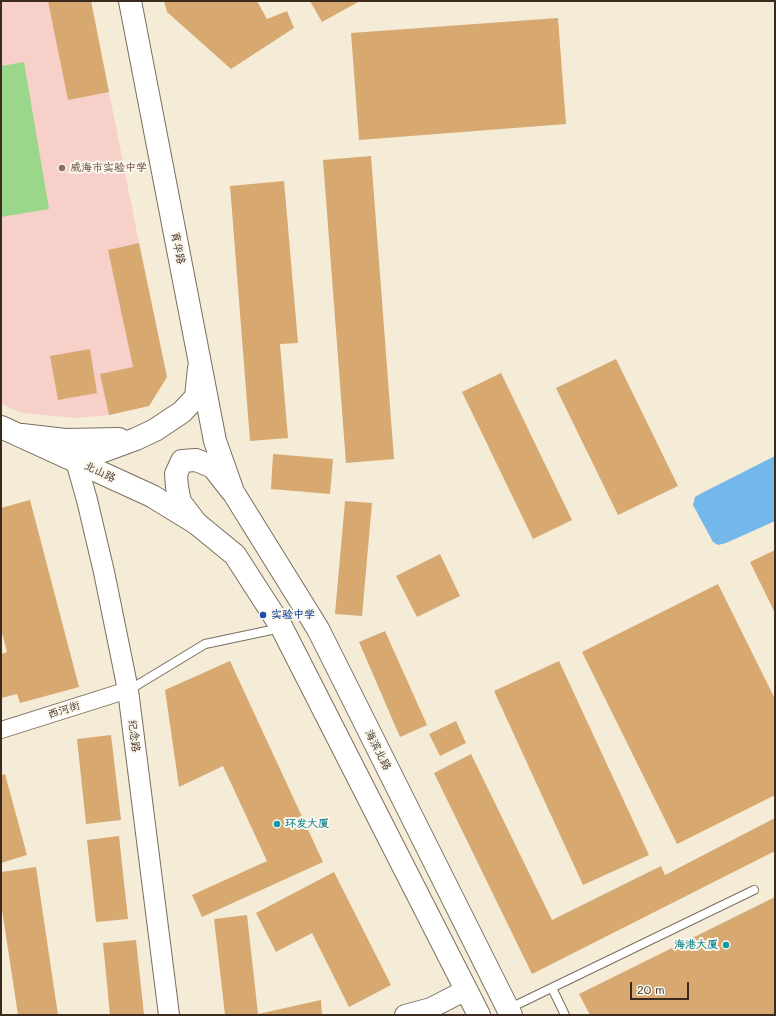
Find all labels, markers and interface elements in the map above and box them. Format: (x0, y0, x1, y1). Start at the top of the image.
place label: 威海市实验中学 (70, 161, 147, 175)
marker: 威海市实验中学 (57, 163, 67, 173)
street label: 育华路 (168, 231, 188, 265)
street label: 北山路 (82, 459, 118, 485)
place label: 实验中学 (271, 608, 315, 622)
marker: 实验中学 (258, 610, 268, 620)
street label: 西河街 (46, 699, 82, 721)
street label: 纪念路 (125, 719, 143, 753)
street label: 海滨北路 (362, 727, 394, 773)
place label: 环发大厦 (285, 817, 329, 831)
marker: 环发大厦 (272, 819, 282, 829)
place label: 海港大厦 (674, 938, 718, 952)
marker: 海港大厦 (721, 940, 731, 950)
scale bar (632, 974, 691, 1000)
text: 20 m (637, 981, 665, 997)

